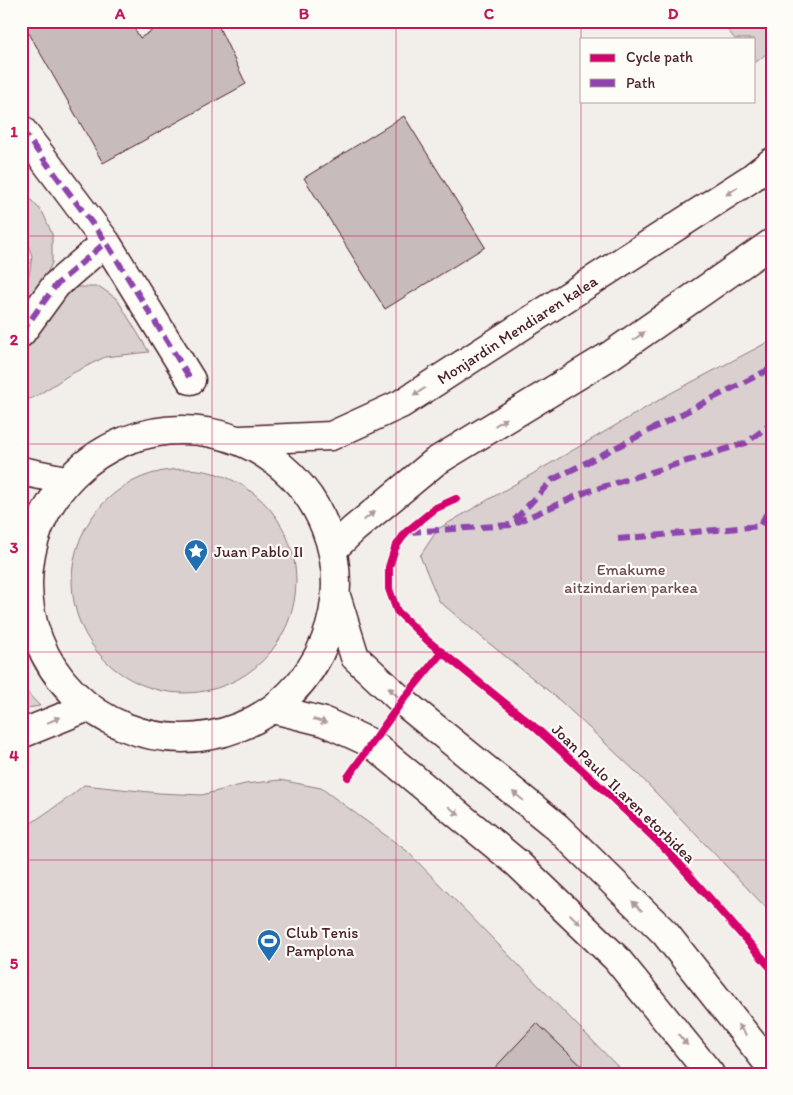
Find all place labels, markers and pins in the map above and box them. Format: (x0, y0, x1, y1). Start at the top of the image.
place icon: Juan Pablo II (183, 538, 209, 572)
place label: Juan Pablo II (214, 542, 303, 561)
place label: Club Tenis Pamplona (286, 923, 358, 960)
sports icon: Club Tenis Pamplona (256, 928, 282, 962)

